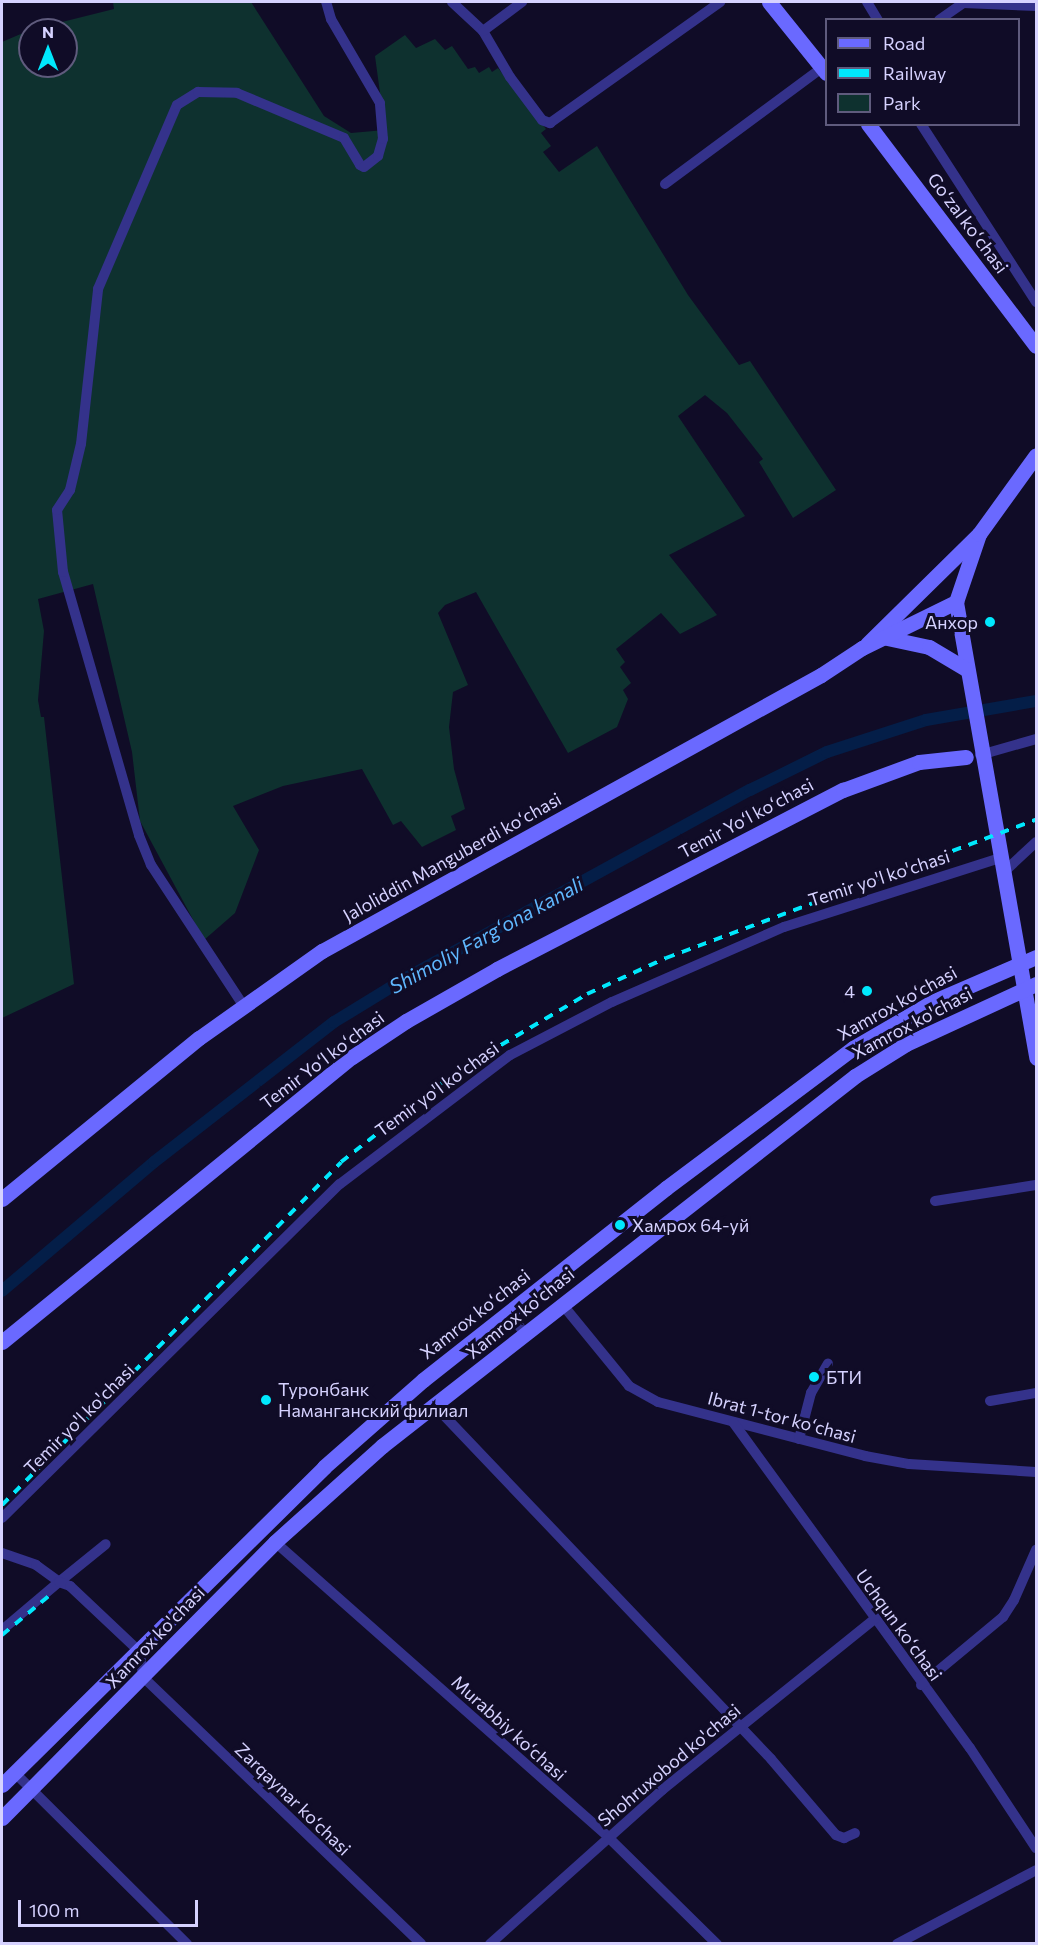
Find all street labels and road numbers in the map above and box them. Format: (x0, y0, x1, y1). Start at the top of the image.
street label: Goʻzal koʻchasi (923, 169, 1013, 277)
street label: Temir Yoʻl koʻchasi (675, 773, 817, 863)
street label: Jaloliddin Manguberdi koʻchasi (339, 788, 565, 926)
street label: Temir yo'l ko'chasi (806, 845, 952, 911)
street label: Xamrox koʻchasi (833, 961, 961, 1045)
street label: Xamrox ko'chasi (848, 982, 976, 1064)
street label: Temir Yoʻl koʻchasi (256, 1006, 388, 1114)
street label: Temir yo'l ko'chasi (371, 1037, 503, 1141)
street label: Xamrox ko'chasi (462, 1263, 578, 1363)
street label: Xamrox koʻchasi (416, 1264, 534, 1364)
street label: Temir yo'l ko'chasi (19, 1359, 139, 1479)
street label: Ibrat 1-tor koʻchasi (706, 1387, 858, 1447)
street label: Uchqun koʻchasi (851, 1565, 947, 1685)
street label: Xamrox ko'chasi (101, 1582, 209, 1692)
street label: Murabbiy ko‘chasi (447, 1671, 571, 1785)
street label: Shohruxobod ko'chasi (593, 1699, 745, 1831)
street label: Zarqaynar ko‘chasi (231, 1738, 355, 1860)

